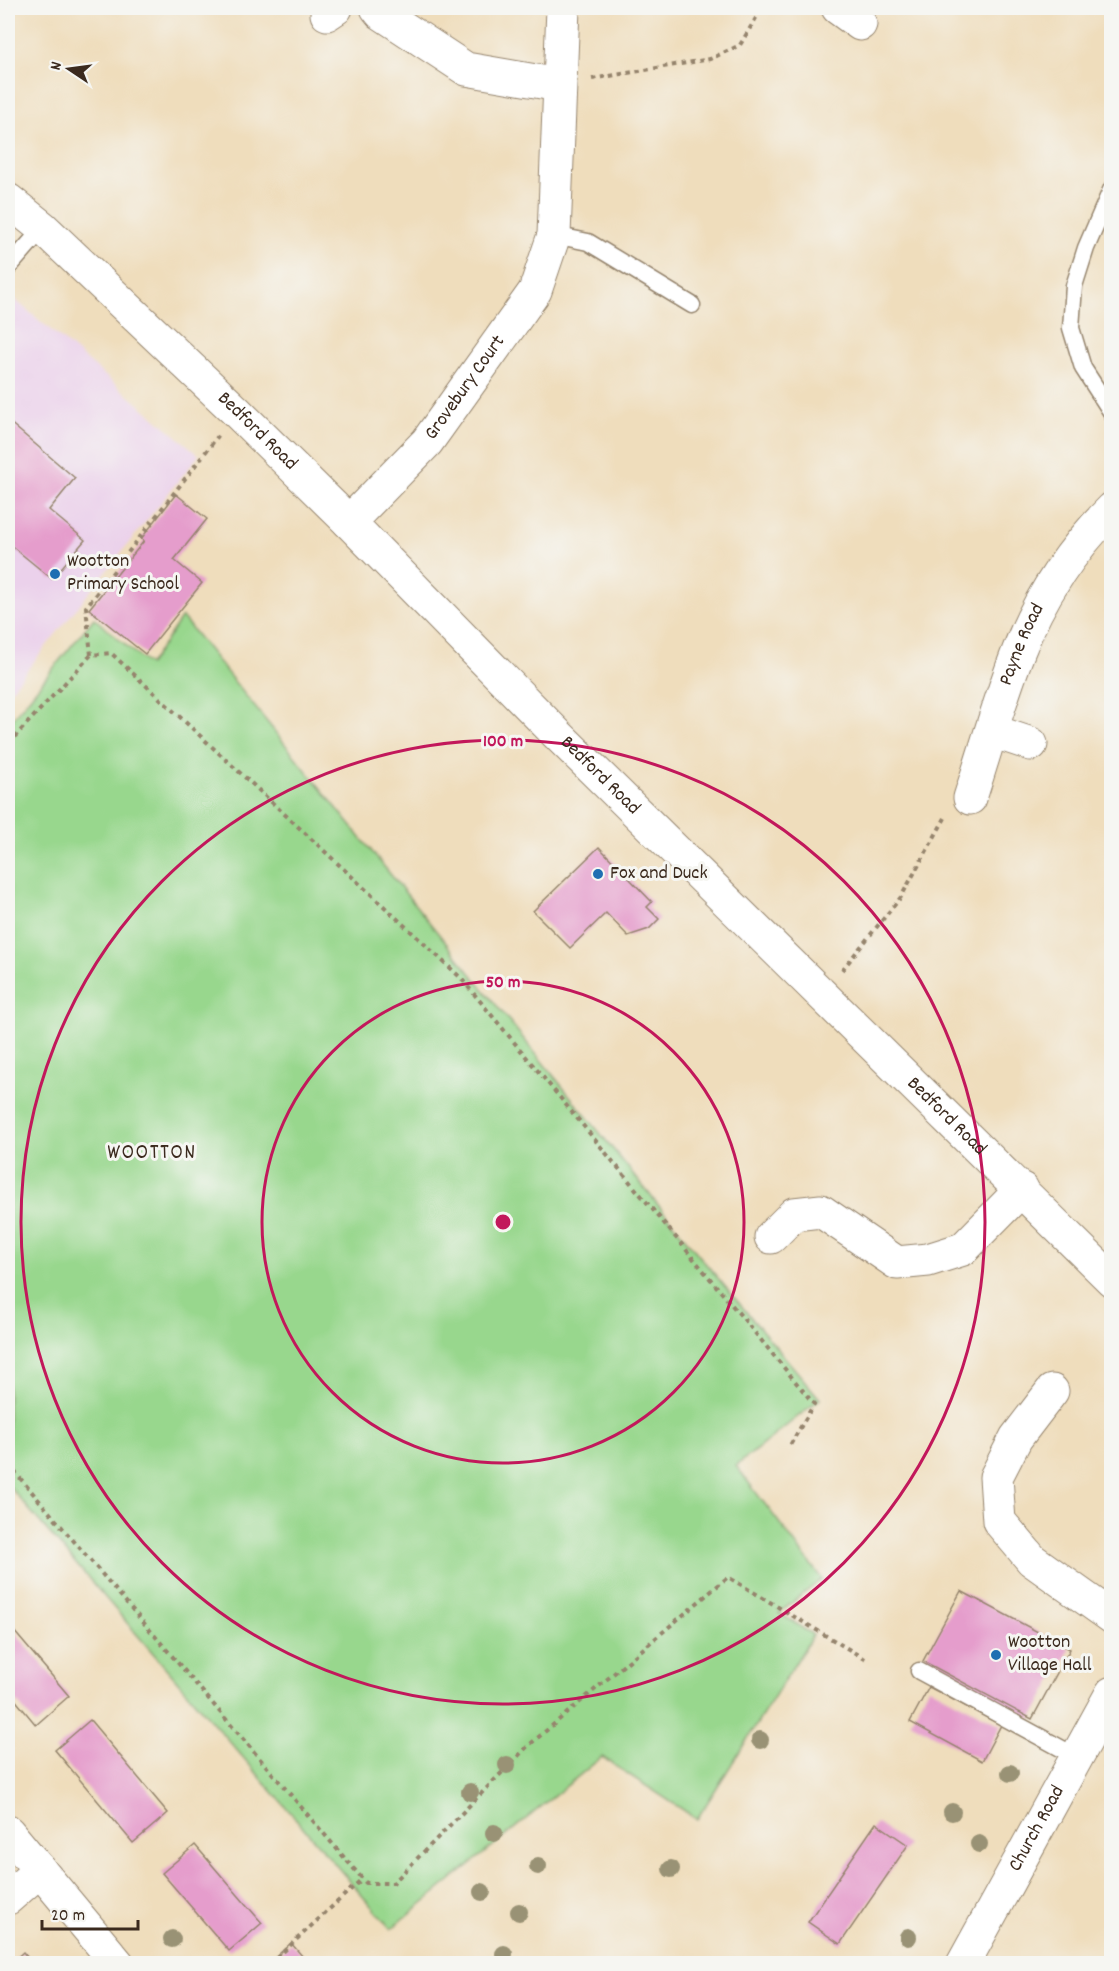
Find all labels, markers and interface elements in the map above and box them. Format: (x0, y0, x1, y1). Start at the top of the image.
north arrow (39, 39, 99, 99)
text: N (45, 60, 69, 73)
street label: Grovebury Court (418, 330, 513, 446)
street label: Bedford Road (210, 386, 303, 477)
place label: Wootton Primary School (67, 548, 179, 599)
marker: Wootton Primary School (48, 567, 62, 581)
street label: Payne Road (993, 599, 1052, 690)
text: 100 m (483, 730, 523, 755)
street label: Bedford Road (553, 730, 646, 822)
place label: Fox and Duck (610, 860, 708, 888)
marker: Fox and Duck (591, 867, 605, 881)
text: 50 m (486, 971, 520, 996)
street label: Bedford Road (900, 1071, 992, 1163)
district label: WOOTTON (107, 1138, 197, 1169)
centre of rings (493, 1212, 513, 1232)
place label: Wootton Village Hall (1008, 1629, 1092, 1680)
marker: Wootton Village Hall (989, 1648, 1003, 1662)
street label: Church Road (1002, 1781, 1072, 1877)
scale bar (42, 1893, 138, 1931)
text: 20 m (51, 1904, 85, 1929)

